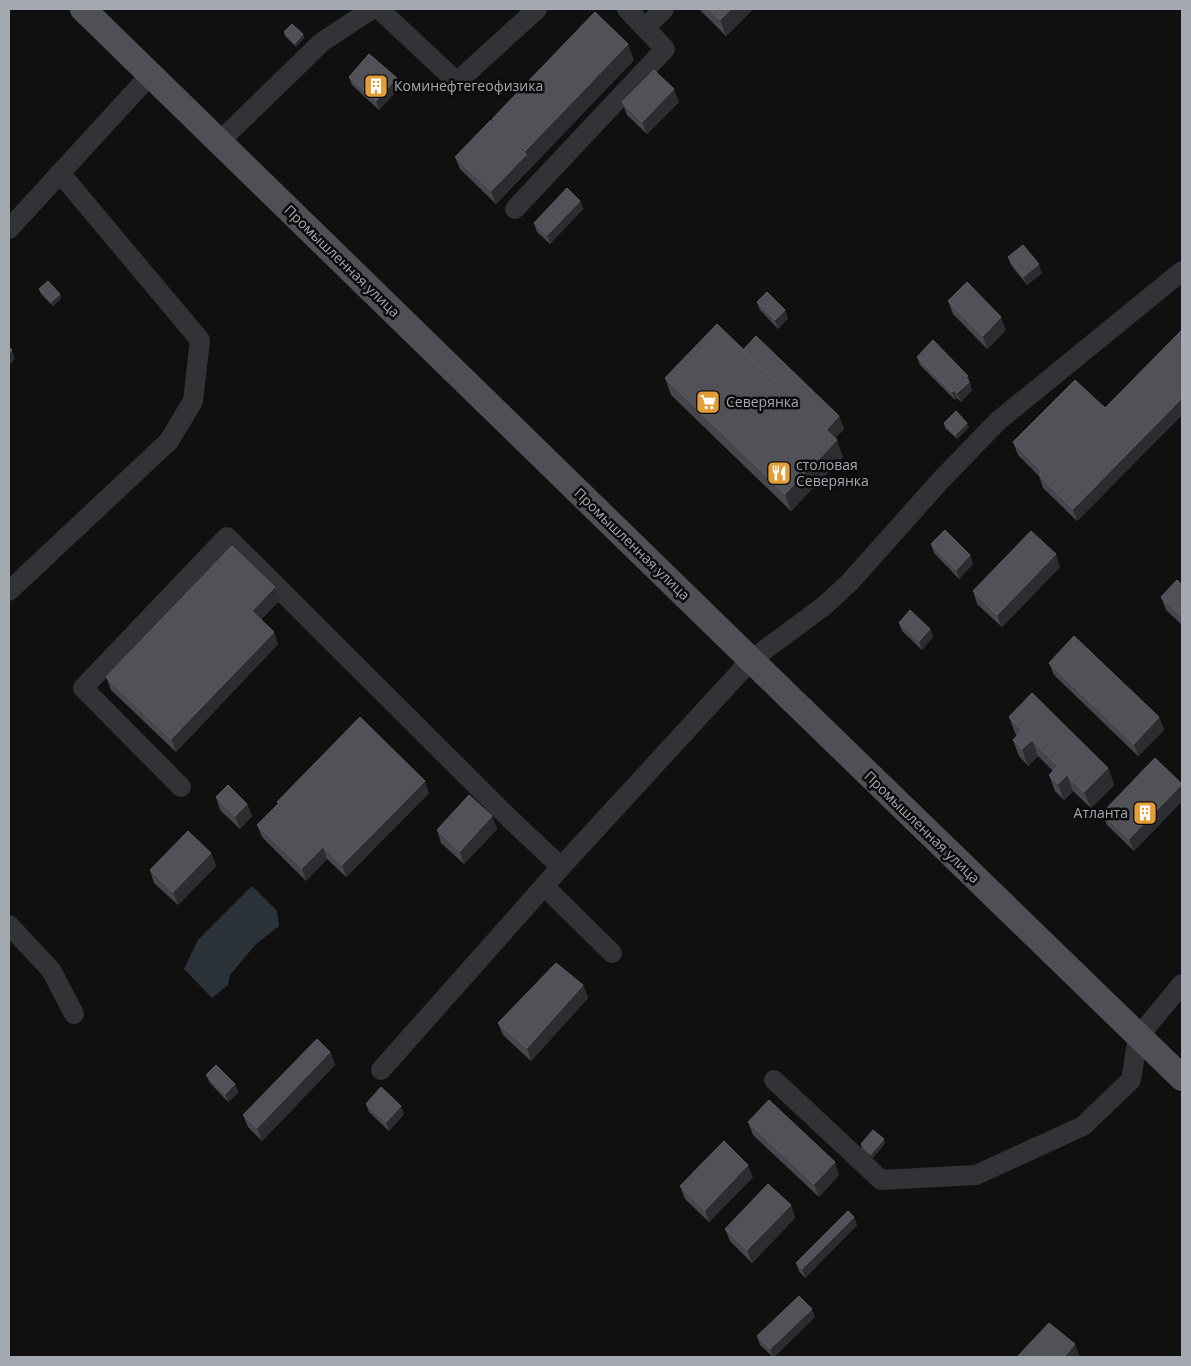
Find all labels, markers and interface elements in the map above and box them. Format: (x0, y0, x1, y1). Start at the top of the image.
building icon: Коминефтегеофизика (363, 73, 389, 99)
place label: Коминефтегеофизика (394, 76, 543, 95)
street label: Промышленная улица (280, 200, 404, 321)
supermarket icon: Северянка (695, 389, 721, 415)
place label: Северянка (726, 392, 799, 411)
place label: столовая Северянка (796, 455, 869, 490)
restaurant icon: столовая Северянка (766, 460, 792, 486)
street label: Промышленная улица (570, 483, 694, 604)
street label: Промышленная улица (860, 766, 984, 887)
building icon: Атланта (1132, 800, 1158, 826)
place label: Атланта (1074, 803, 1128, 822)

